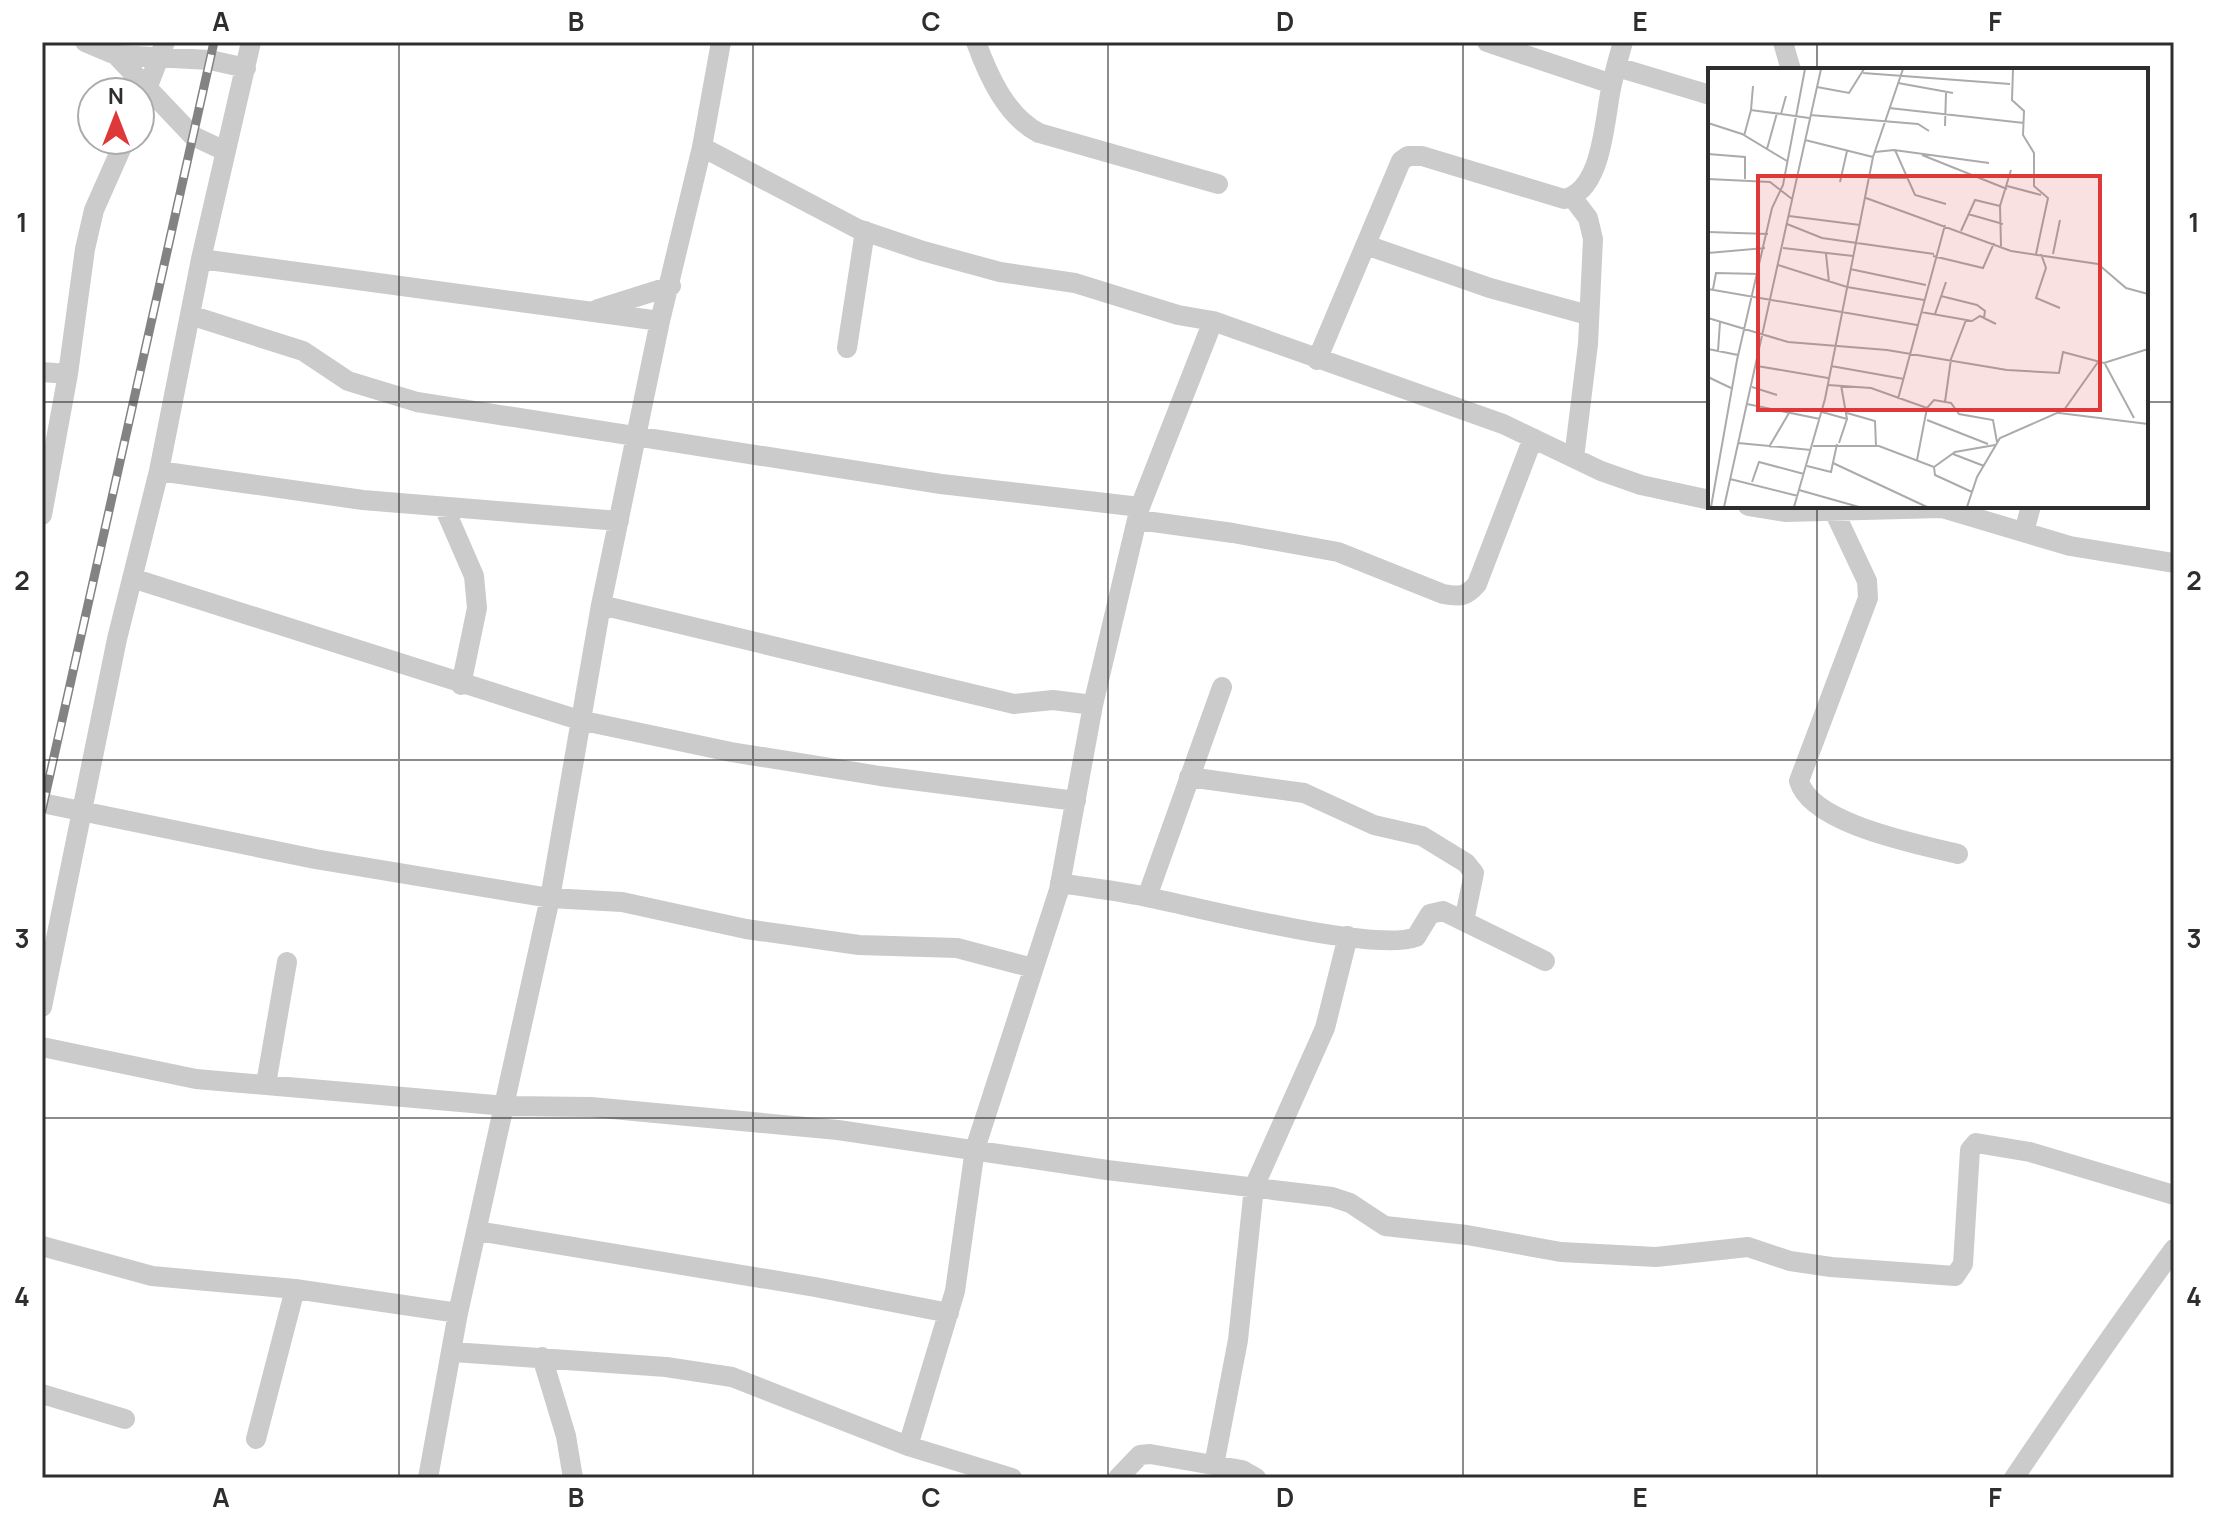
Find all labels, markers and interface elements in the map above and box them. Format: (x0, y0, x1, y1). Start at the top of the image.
text: A (212, 3, 230, 39)
text: B (568, 3, 584, 39)
text: C (921, 3, 941, 39)
text: D (1276, 3, 1294, 39)
text: E (1632, 3, 1648, 39)
text: F (1988, 3, 2002, 39)
inset map (1708, 68, 2148, 508)
north arrow (76, 76, 156, 156)
text: N (108, 81, 124, 111)
text: 1 (16, 204, 28, 240)
text: 1 (2188, 204, 2200, 240)
text: 2 (14, 562, 30, 598)
text: 2 (2186, 562, 2202, 598)
text: 3 (14, 920, 30, 956)
text: 3 (2186, 920, 2202, 956)
text: 4 (14, 1278, 30, 1314)
text: 4 (2186, 1278, 2202, 1314)
text: A (212, 1479, 230, 1515)
text: B (568, 1479, 584, 1515)
text: C (921, 1479, 941, 1515)
text: D (1276, 1479, 1294, 1515)
text: E (1632, 1479, 1648, 1515)
text: F (1988, 1479, 2002, 1515)

